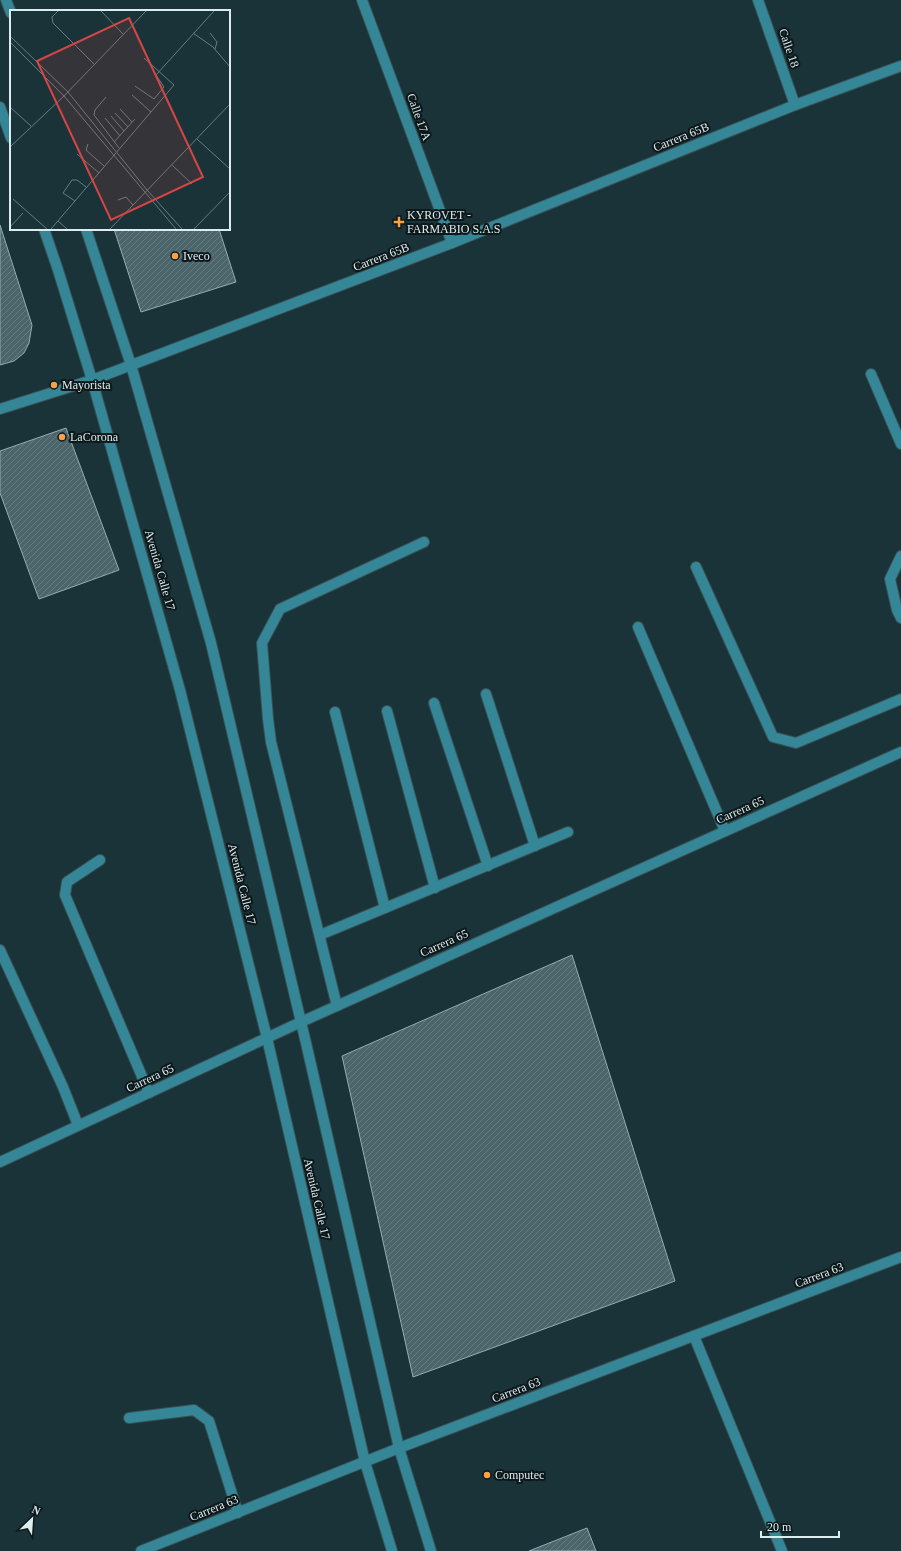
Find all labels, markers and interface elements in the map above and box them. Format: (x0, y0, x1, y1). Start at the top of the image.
inset map (10, 10, 230, 230)
street label: Calle 18 (776, 27, 802, 69)
street label: Calle 17A (404, 92, 434, 143)
street label: Carrera 65B (651, 119, 711, 155)
place label: KYROVET - FARMABIO S.A.S (407, 208, 500, 236)
marker: KYROVET - FARMABIO S.A.S (394, 217, 404, 227)
street label: Carrera 65B (351, 240, 411, 274)
place label: Iveco (183, 249, 210, 263)
marker: Iveco (170, 251, 180, 261)
place label: Mayorista (62, 378, 111, 392)
marker: Mayorista (49, 380, 59, 390)
place label: LaCorona (70, 430, 119, 444)
marker: LaCorona (57, 432, 67, 442)
street label: Avenida Calle 17 (142, 528, 178, 612)
street label: Carrera 65 (714, 793, 766, 827)
street label: Avenida Calle 17 (225, 842, 259, 926)
street label: Carrera 65 (418, 926, 470, 960)
street label: Carrera 65 (124, 1061, 176, 1095)
street label: Avenida Calle 17 (301, 1157, 333, 1241)
street label: Carrera 63 (793, 1259, 845, 1291)
street label: Carrera 63 (490, 1374, 542, 1406)
place label: Computec (495, 1468, 544, 1482)
marker: Computec (482, 1470, 492, 1480)
street label: Carrera 63 (188, 1492, 240, 1524)
north arrow (12, 1499, 52, 1539)
text: N (30, 1503, 42, 1517)
scale bar (761, 1513, 839, 1539)
text: 20 m (767, 1520, 792, 1534)

